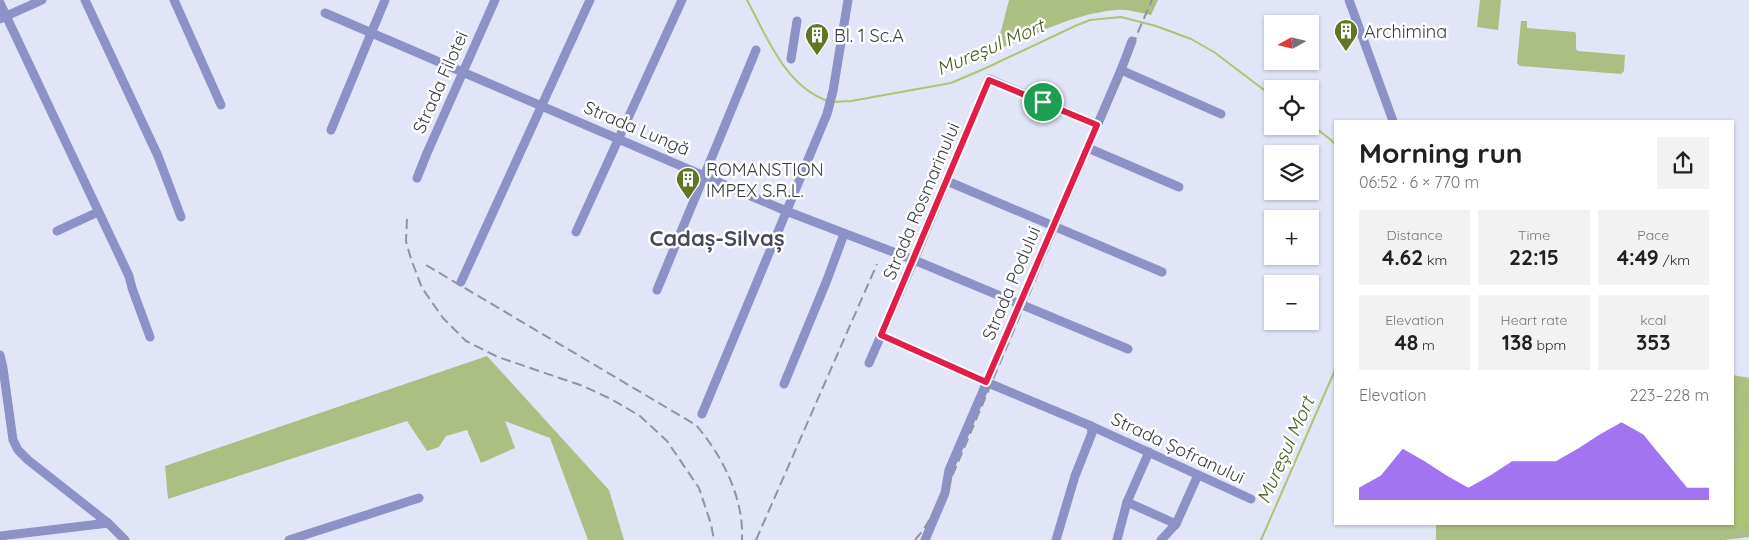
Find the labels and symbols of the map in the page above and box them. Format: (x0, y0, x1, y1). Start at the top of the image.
water label: Mureșul Mort (933, 13, 1050, 80)
north arrow (1264, 15, 1319, 70)
building icon: Archimina (1333, 18, 1359, 52)
place label: Archimina (1364, 20, 1447, 43)
building icon: Bl. 1 Sc.A (804, 22, 830, 56)
place label: Bl. 1 Sc.A (834, 24, 904, 47)
street label: Strada Filotei (407, 27, 473, 137)
pin (1022, 81, 1064, 123)
street label: Strada Lungă (581, 95, 693, 161)
street label: Strada Rosmarinului (877, 119, 965, 283)
place label: ROMANSTION IMPEX S.R.L. (706, 158, 824, 202)
building icon: ROMANSTION IMPEX S.R.L. (675, 166, 701, 200)
street label: Strada Podului (977, 223, 1045, 343)
district label: Cadaș-Silvaș (649, 224, 785, 253)
water label: Mureșul Mort (1251, 391, 1320, 507)
street label: Strada Șofranului (1108, 407, 1248, 489)

